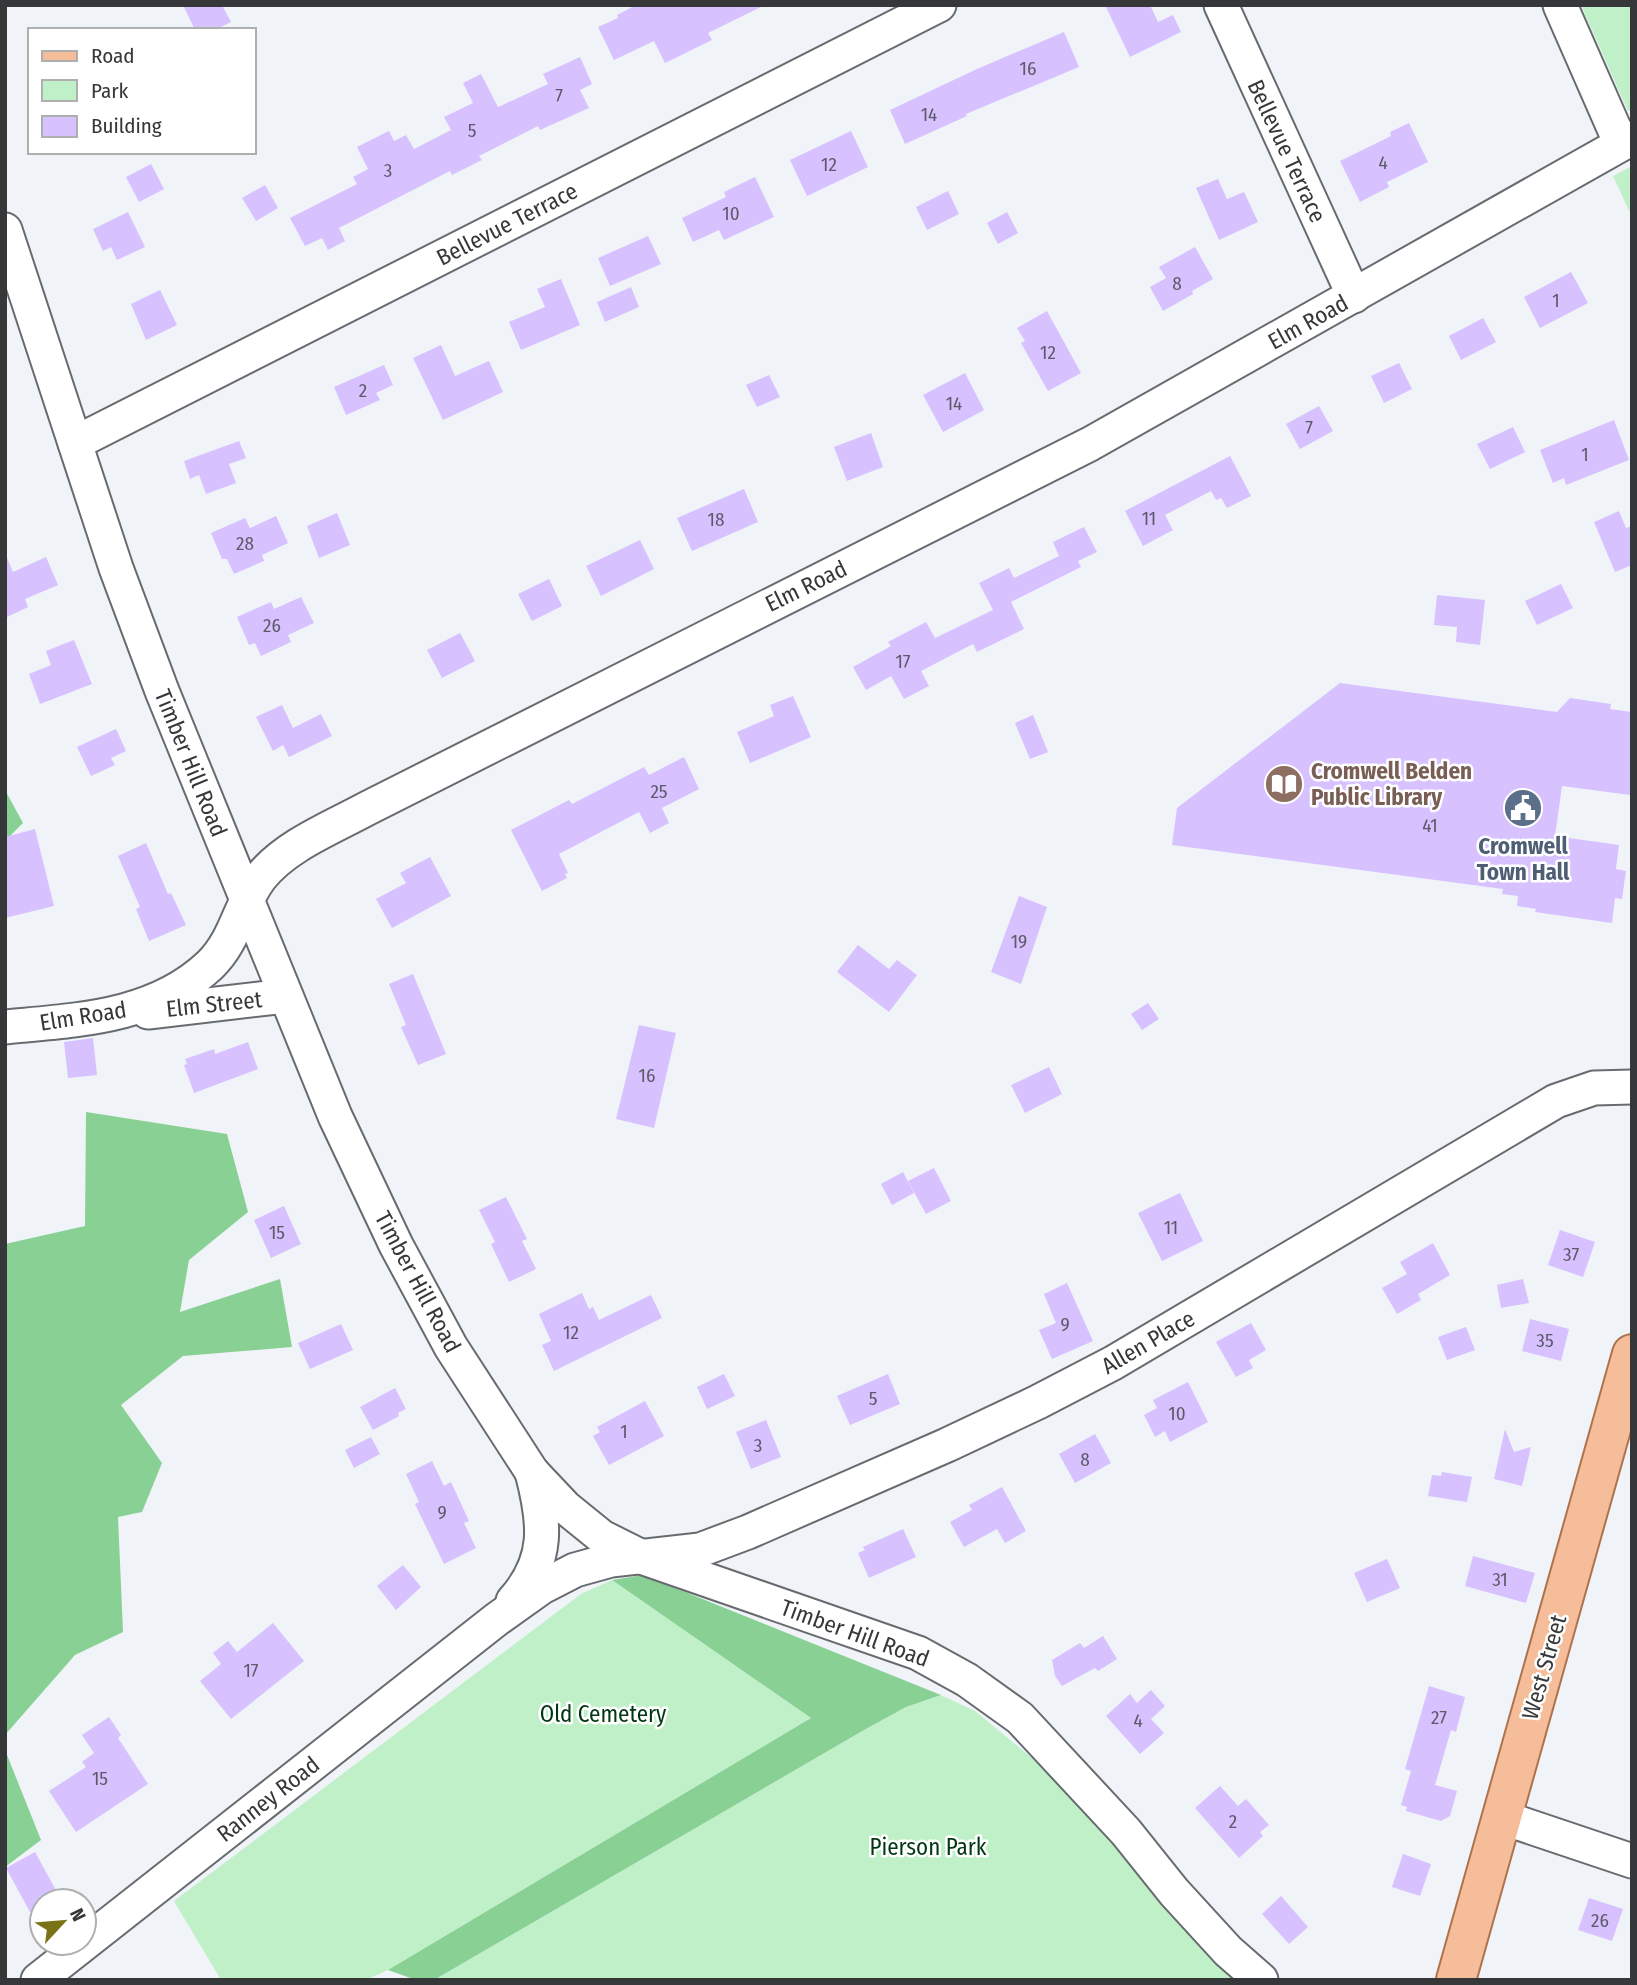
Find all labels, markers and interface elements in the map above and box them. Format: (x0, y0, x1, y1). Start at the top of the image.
legend (28, 28, 256, 154)
text: Road (91, 43, 135, 69)
house number: 16 (1020, 57, 1036, 80)
street label: Bellevue Terrace (1242, 75, 1332, 227)
text: Park (91, 78, 129, 104)
house number: 7 (555, 84, 563, 107)
house number: 14 (921, 103, 937, 126)
text: Building (91, 113, 162, 139)
house number: 5 (468, 119, 476, 142)
house number: 4 (1378, 151, 1388, 174)
house number: 12 (821, 153, 837, 176)
house number: 3 (384, 159, 392, 182)
street label: Bellevue Terrace (432, 176, 582, 272)
house number: 10 (722, 202, 740, 225)
house number: 8 (1172, 272, 1182, 295)
street label: Elm Road (1263, 289, 1353, 355)
house number: 1 (1552, 289, 1560, 312)
house number: 12 (1040, 341, 1056, 364)
house number: 2 (359, 379, 367, 402)
house number: 14 (946, 392, 962, 415)
house number: 7 (1305, 416, 1313, 439)
house number: 1 (1581, 443, 1589, 466)
house number: 11 (1142, 507, 1156, 530)
house number: 18 (708, 508, 724, 531)
house number: 28 (236, 532, 254, 555)
street label: Elm Road (761, 554, 851, 618)
house number: 26 (263, 614, 281, 637)
house number: 17 (895, 650, 911, 673)
street label: Timber Hill Road (149, 685, 233, 841)
place label: Cromwell Belden Public Library (1311, 757, 1472, 811)
library icon: Cromwell Belden Public Library (1263, 763, 1305, 805)
house number: 25 (650, 780, 668, 803)
public building icon: Cromwell Town Hall (1502, 787, 1544, 829)
house number: 41 (1422, 814, 1438, 837)
place label: Cromwell Town Hall (1477, 832, 1570, 886)
house number: 19 (1011, 930, 1027, 953)
street label: Elm Street (165, 985, 264, 1023)
street label: Elm Road (38, 995, 128, 1037)
house number: 16 (639, 1064, 655, 1087)
street label: Timber Hill Road (369, 1207, 467, 1357)
house number: 11 (1164, 1216, 1178, 1239)
house number: 15 (269, 1221, 285, 1244)
house number: 37 (1563, 1243, 1579, 1266)
street label: Allen Place (1096, 1304, 1200, 1380)
house number: 9 (1060, 1313, 1070, 1336)
house number: 12 (563, 1321, 579, 1344)
house number: 35 (1536, 1329, 1554, 1352)
house number: 5 (869, 1387, 877, 1410)
house number: 10 (1168, 1402, 1186, 1425)
house number: 1 (620, 1420, 628, 1443)
house number: 3 (754, 1434, 762, 1457)
house number: 8 (1080, 1448, 1090, 1471)
house number: 9 (437, 1501, 447, 1524)
house number: 31 (1492, 1568, 1508, 1591)
street label: Timber Hill Road (777, 1593, 933, 1673)
street label: West Street (1516, 1611, 1572, 1723)
house number: 17 (243, 1659, 259, 1682)
park label: Old Cemetery (540, 1700, 667, 1728)
house number: 27 (1431, 1706, 1447, 1729)
house number: 4 (1133, 1709, 1143, 1732)
street label: Ranney Road (211, 1750, 325, 1848)
house number: 15 (92, 1767, 108, 1790)
house number: 2 (1229, 1810, 1237, 1833)
park label: Pierson Park (869, 1833, 987, 1861)
north arrow (28, 1887, 98, 1957)
text: N (65, 1905, 91, 1925)
house number: 26 (1591, 1909, 1609, 1932)

